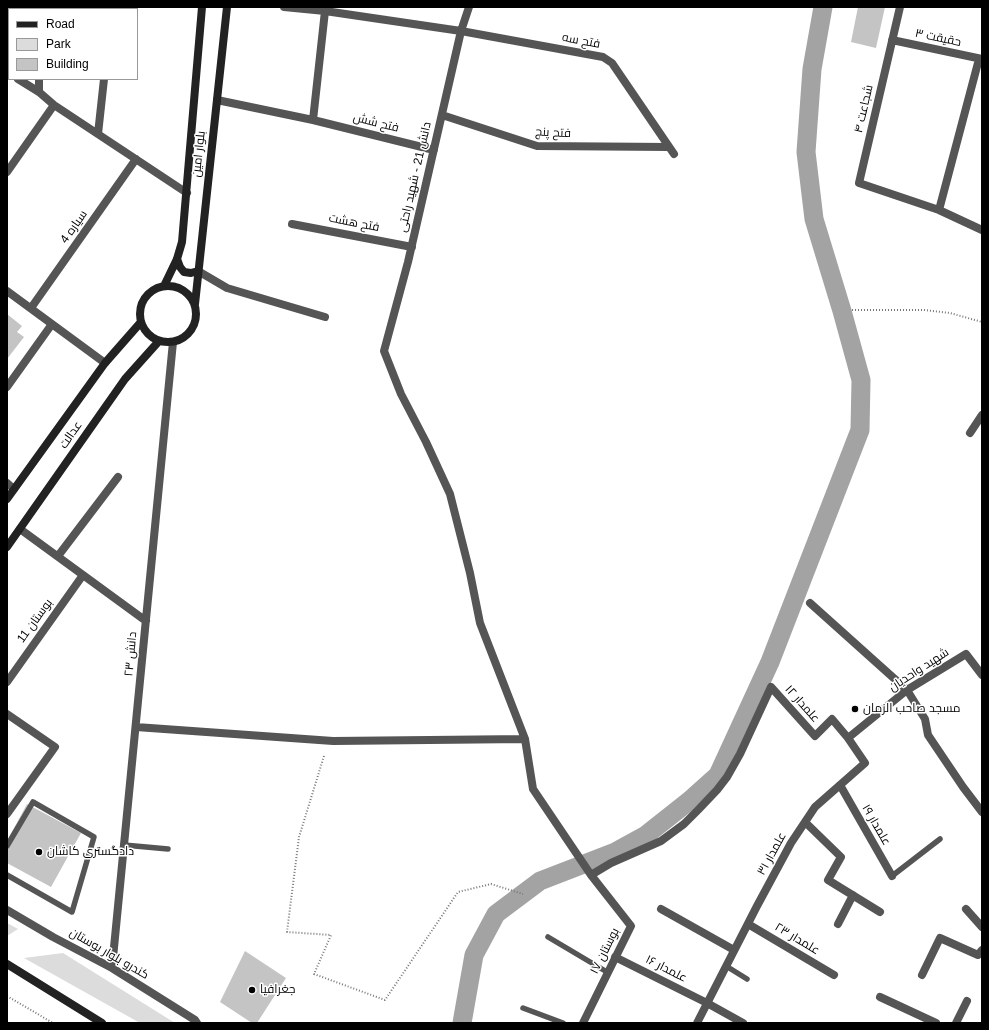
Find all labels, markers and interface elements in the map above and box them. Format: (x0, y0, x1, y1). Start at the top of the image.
legend (8, 8, 138, 80)
text: Road (46, 17, 75, 31)
street label: حقیقت ۳ (914, 26, 962, 50)
street label: فتح سه (561, 30, 601, 52)
text: Park (46, 37, 71, 51)
text: Building (46, 57, 89, 71)
street label: شجاعت ۴ (851, 84, 877, 134)
street label: فتح شش (352, 110, 400, 136)
street label: دانش 21 - شهید راحتی (395, 120, 435, 234)
street label: فتح پنج (535, 125, 571, 141)
street label: بلوار امین (189, 130, 209, 178)
street label: سیاره 4 (57, 208, 91, 246)
street label: فتح هشت (327, 211, 381, 235)
street label: عدالت (57, 419, 85, 451)
street label: بوستان 11 (14, 596, 56, 646)
street label: دانش ۲۳ (122, 631, 140, 677)
street label: شهید واحدیان (886, 645, 952, 695)
street label: علمدار ۱۲ (782, 682, 822, 726)
place label: مسجد صاحب الزمان (863, 702, 961, 716)
marker: مسجد صاحب الزمان (850, 704, 860, 714)
street label: علمدار ۱۹ (859, 802, 893, 848)
street label: علمدار ۳۱ (754, 830, 790, 878)
place label: دادگستری کاشان (47, 845, 134, 859)
marker: دادگستری کاشان (34, 847, 44, 857)
street label: علمدار ۲۳ (772, 920, 822, 958)
street label: کندرو بلوار بوستان (67, 925, 151, 983)
street label: بوستان ۱۷ (587, 926, 623, 976)
street label: علمدار ۱۶ (643, 952, 689, 986)
place label: جغرافیا (260, 983, 295, 997)
marker: جغرافیا (247, 985, 257, 995)

